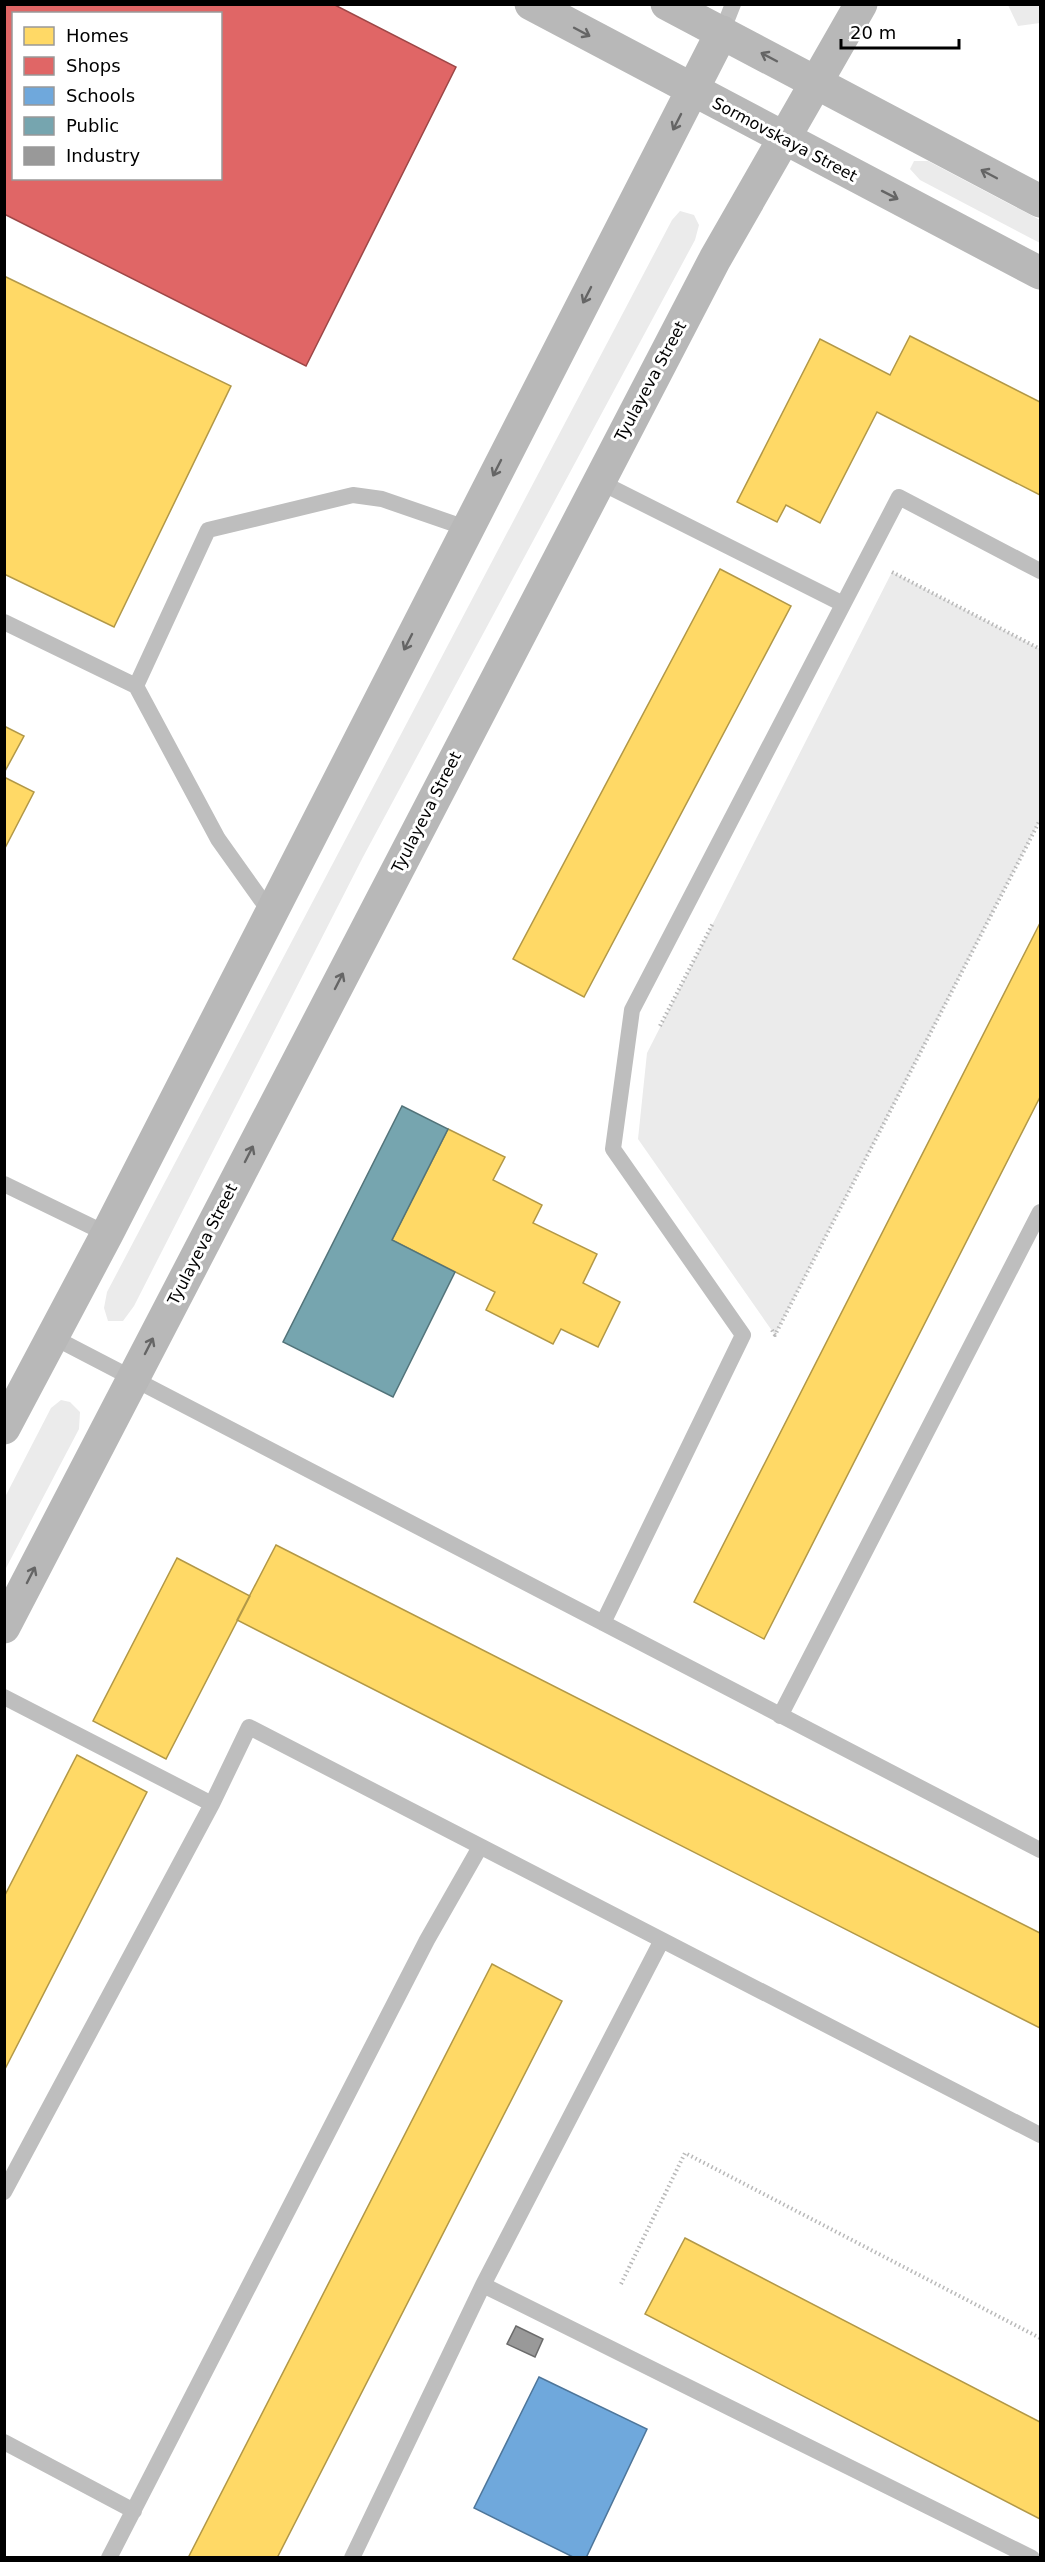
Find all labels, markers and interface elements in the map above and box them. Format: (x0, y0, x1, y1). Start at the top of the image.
legend (12, 12, 222, 180)
scale bar (841, 12, 960, 50)
text: 20 m (850, 22, 896, 43)
text: Homes (66, 25, 129, 46)
one-way arrow (573, 27, 591, 38)
one-way arrow (761, 51, 778, 63)
text: Shops (66, 55, 121, 76)
text: Schools (66, 85, 135, 106)
street label: Sormovskaya Street (709, 93, 860, 186)
one-way arrow (671, 113, 683, 130)
text: Public (66, 115, 119, 136)
text: Industry (66, 145, 140, 166)
one-way arrow (981, 168, 998, 180)
one-way arrow (881, 189, 898, 201)
one-way arrow (581, 286, 593, 303)
street label: Tyulayeva Street (610, 318, 690, 445)
one-way arrow (491, 459, 503, 477)
one-way arrow (402, 632, 414, 650)
street label: Tyulayeva Street (387, 748, 465, 877)
one-way arrow (333, 972, 345, 990)
one-way arrow (243, 1146, 255, 1163)
street label: Tyulayeva Street (163, 1180, 241, 1309)
one-way arrow (144, 1337, 155, 1355)
one-way arrow (26, 1566, 38, 1584)

